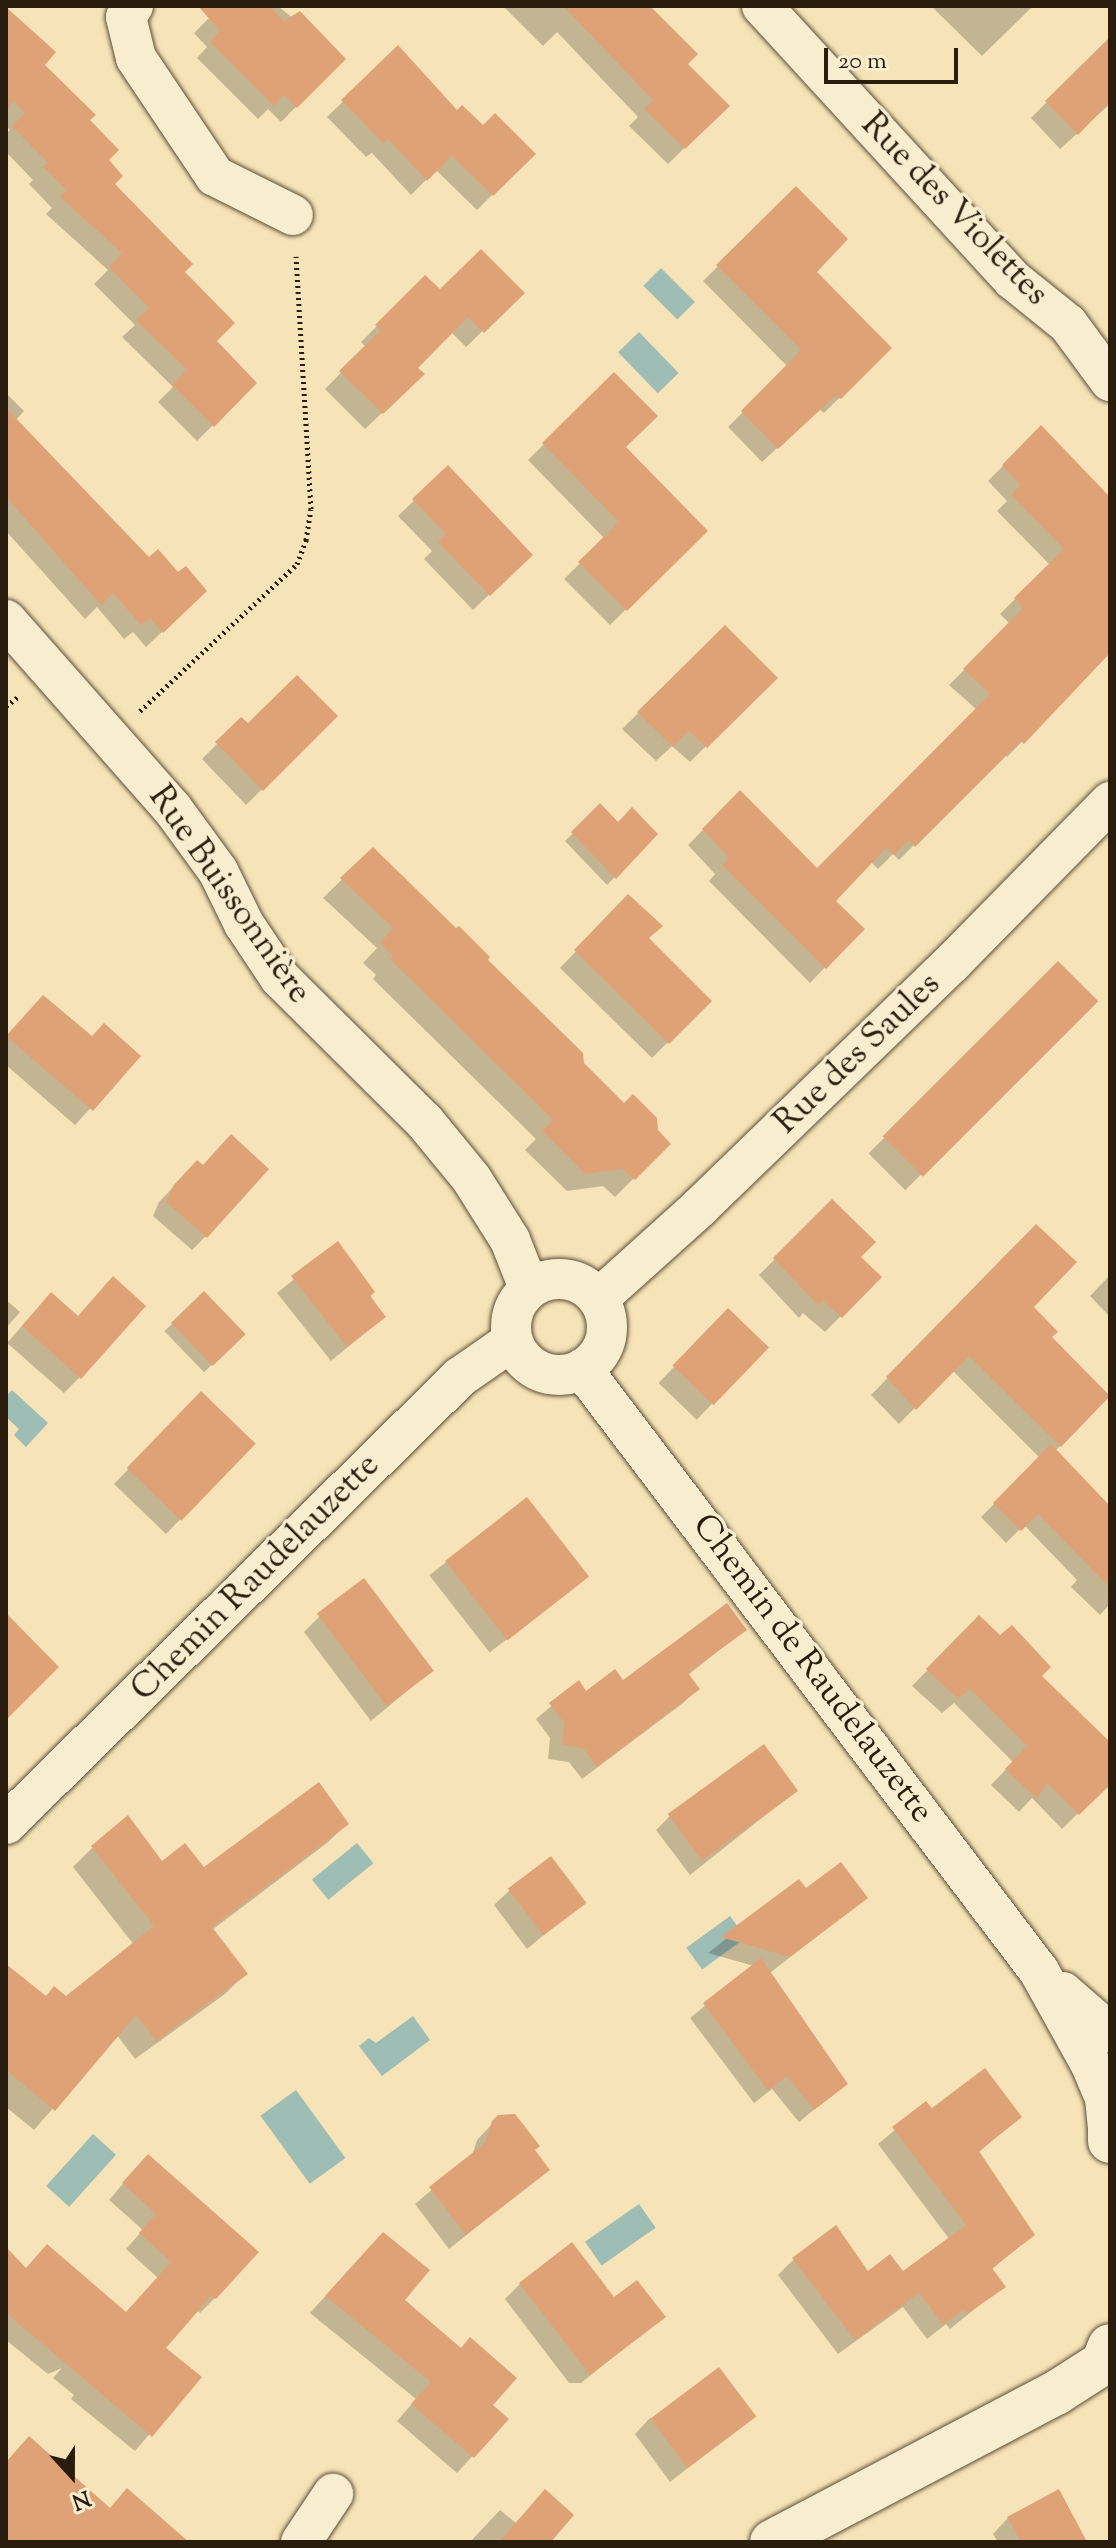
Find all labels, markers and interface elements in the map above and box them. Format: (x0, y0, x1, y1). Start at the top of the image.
scale bar (828, 32, 962, 82)
text: 20 m (838, 45, 887, 79)
street label: Rue des Violettes (852, 105, 1056, 315)
street label: Rue Buissonnière (139, 778, 319, 1012)
street label: Rue des Saules (767, 965, 949, 1143)
street label: Chemin Raudelauzette (124, 1446, 388, 1710)
street label: Chemin de Raudelauzette (683, 1507, 941, 1831)
north arrow (32, 2436, 112, 2516)
text: N (67, 2480, 95, 2516)

